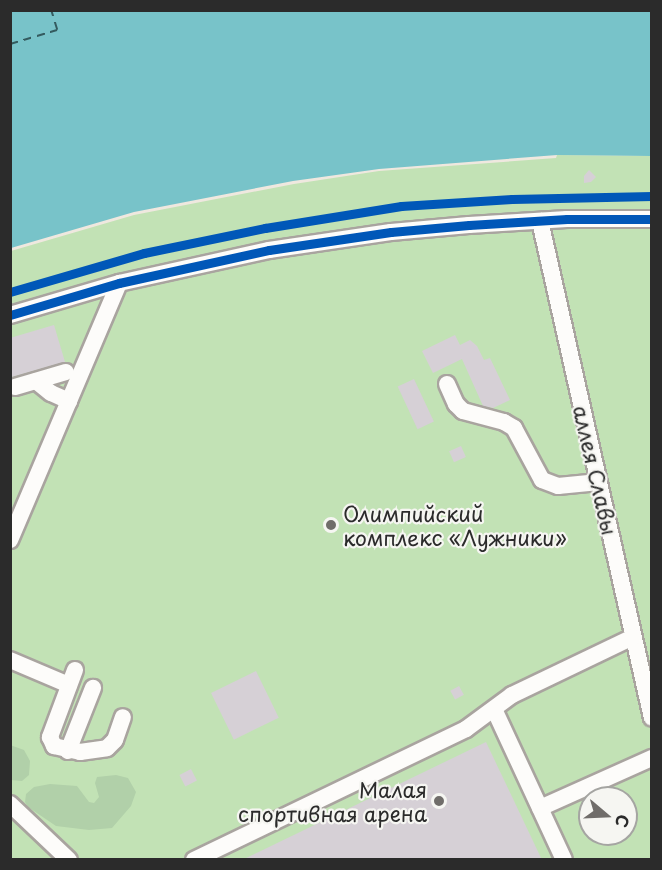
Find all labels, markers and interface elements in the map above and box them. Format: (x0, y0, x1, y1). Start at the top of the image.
street label: аллея Славы (569, 403, 623, 537)
place label: Олимпийский комплекс «Лужники» (343, 500, 566, 550)
marker: Олимпийский комплекс «Лужники» (324, 518, 338, 532)
place label: Малая спортивная арена (237, 776, 427, 826)
north arrow (578, 786, 638, 846)
marker: Малая спортивная арена (432, 794, 446, 808)
text: С (610, 812, 636, 831)

